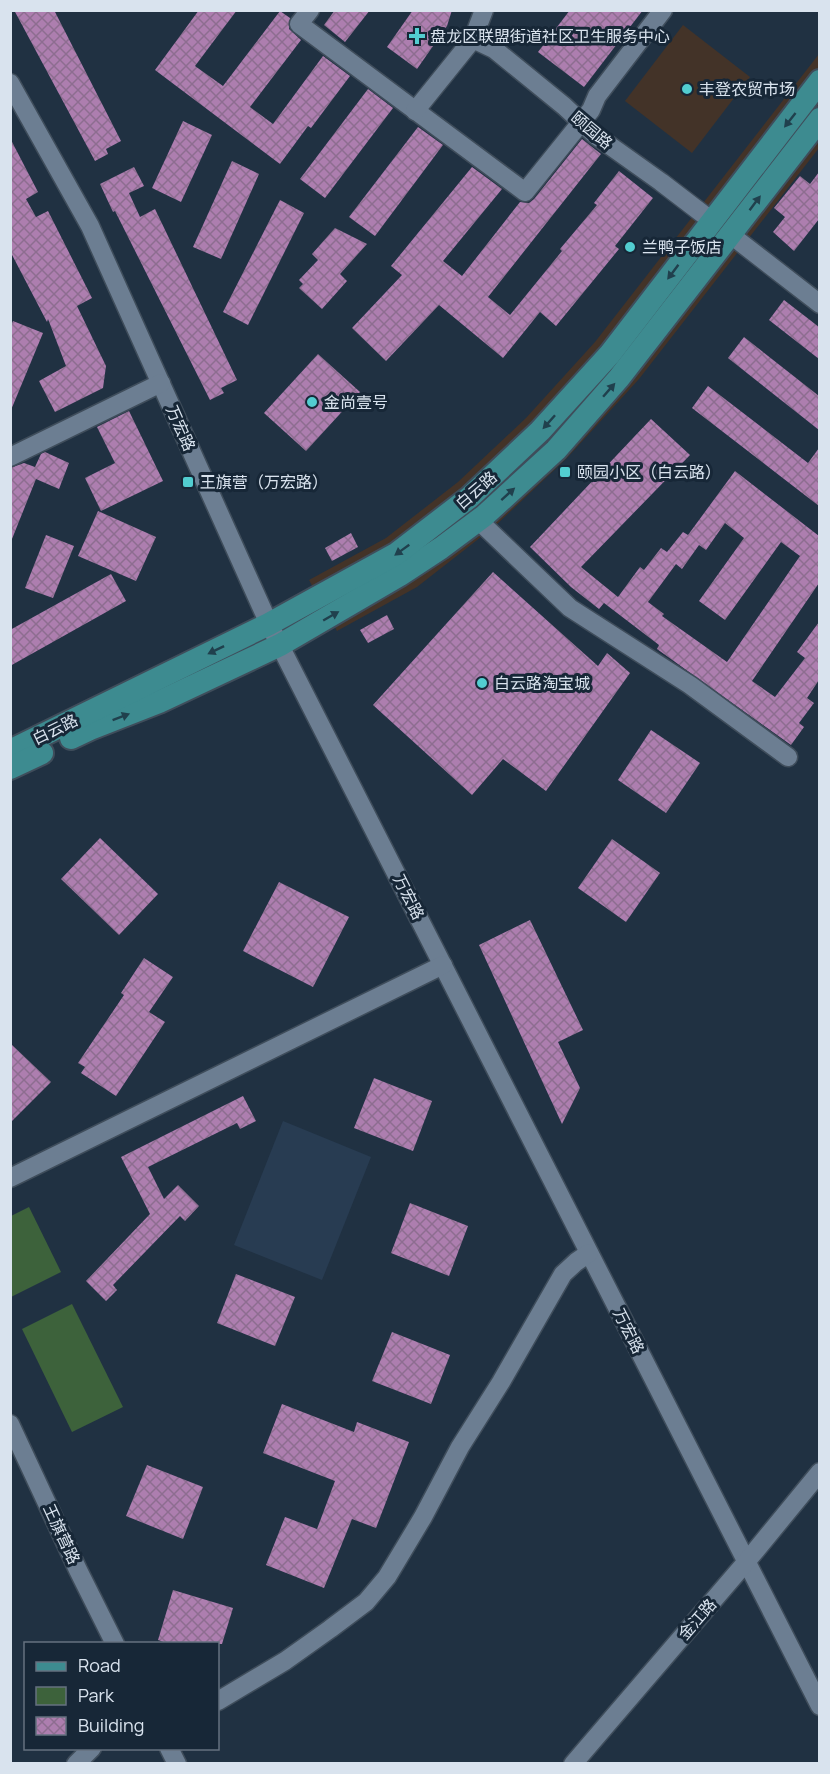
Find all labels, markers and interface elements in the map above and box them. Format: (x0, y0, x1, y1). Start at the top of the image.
place label: 盘龙区联盟街道社区卫生服务中心 (430, 25, 670, 47)
marker: 盘龙区联盟街道社区卫生服务中心 (408, 27, 426, 45)
place label: 丰登农贸市场 (699, 78, 795, 100)
marker: 丰登农贸市场 (680, 82, 694, 96)
street label: 颐园路 (567, 106, 617, 154)
one-way arrow (783, 112, 796, 128)
one-way arrow (749, 196, 761, 212)
place label: 兰鸭子饭店 (642, 236, 722, 258)
marker: 兰鸭子饭店 (623, 240, 637, 254)
one-way arrow (667, 263, 679, 279)
one-way arrow (602, 383, 615, 398)
place label: 金尚壹号 (324, 391, 388, 413)
marker: 金尚壹号 (305, 395, 319, 409)
street label: 万宏路 (161, 402, 201, 454)
one-way arrow (542, 414, 556, 428)
place label: 颐园小区（白云路） (577, 461, 721, 483)
marker: 颐园小区（白云路） (558, 465, 572, 479)
street label: 白云路 (451, 466, 501, 514)
place label: 王旗营（万宏路） (200, 471, 328, 493)
marker: 王旗营（万宏路） (181, 475, 195, 489)
one-way arrow (500, 488, 515, 501)
one-way arrow (394, 543, 409, 555)
one-way arrow (323, 611, 340, 621)
one-way arrow (208, 645, 225, 654)
place label: 白云路淘宝城 (494, 672, 590, 694)
marker: 白云路淘宝城 (475, 676, 489, 690)
street label: 白云路 (29, 709, 81, 749)
one-way arrow (112, 712, 130, 722)
street label: 万宏路 (388, 871, 430, 923)
street label: 万宏路 (608, 1305, 650, 1357)
street label: 王旗营路 (39, 1500, 85, 1568)
street label: 金江路 (673, 1594, 721, 1644)
legend (24, 1642, 219, 1750)
text: Road (78, 1653, 121, 1677)
text: Park (78, 1683, 115, 1707)
text: Building (78, 1713, 144, 1737)

